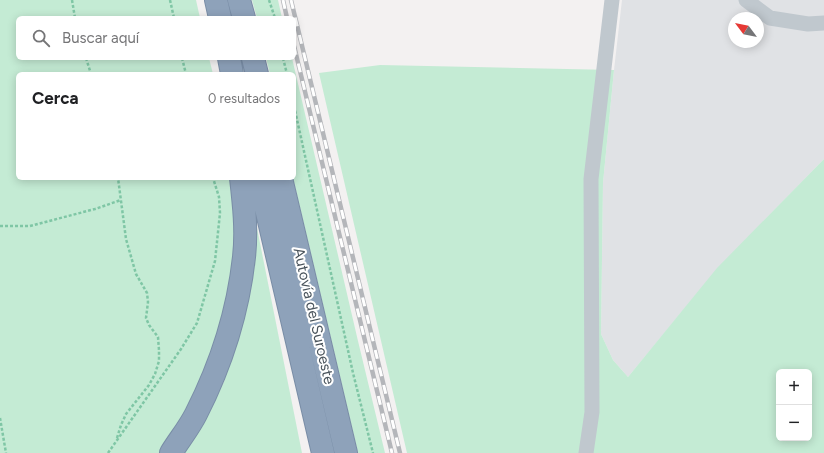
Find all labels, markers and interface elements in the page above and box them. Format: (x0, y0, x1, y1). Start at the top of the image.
north arrow (728, 12, 764, 48)
search box (16, 16, 296, 60)
icon: search (30, 27, 52, 49)
text: Buscar aquí (62, 29, 139, 47)
text: Cerca (32, 88, 79, 108)
text: 0 resultados (208, 91, 280, 106)
street label: Autovía del Suroeste (290, 246, 338, 386)
map controls (776, 369, 812, 441)
button: + (776, 369, 812, 405)
button: − (776, 405, 812, 441)

